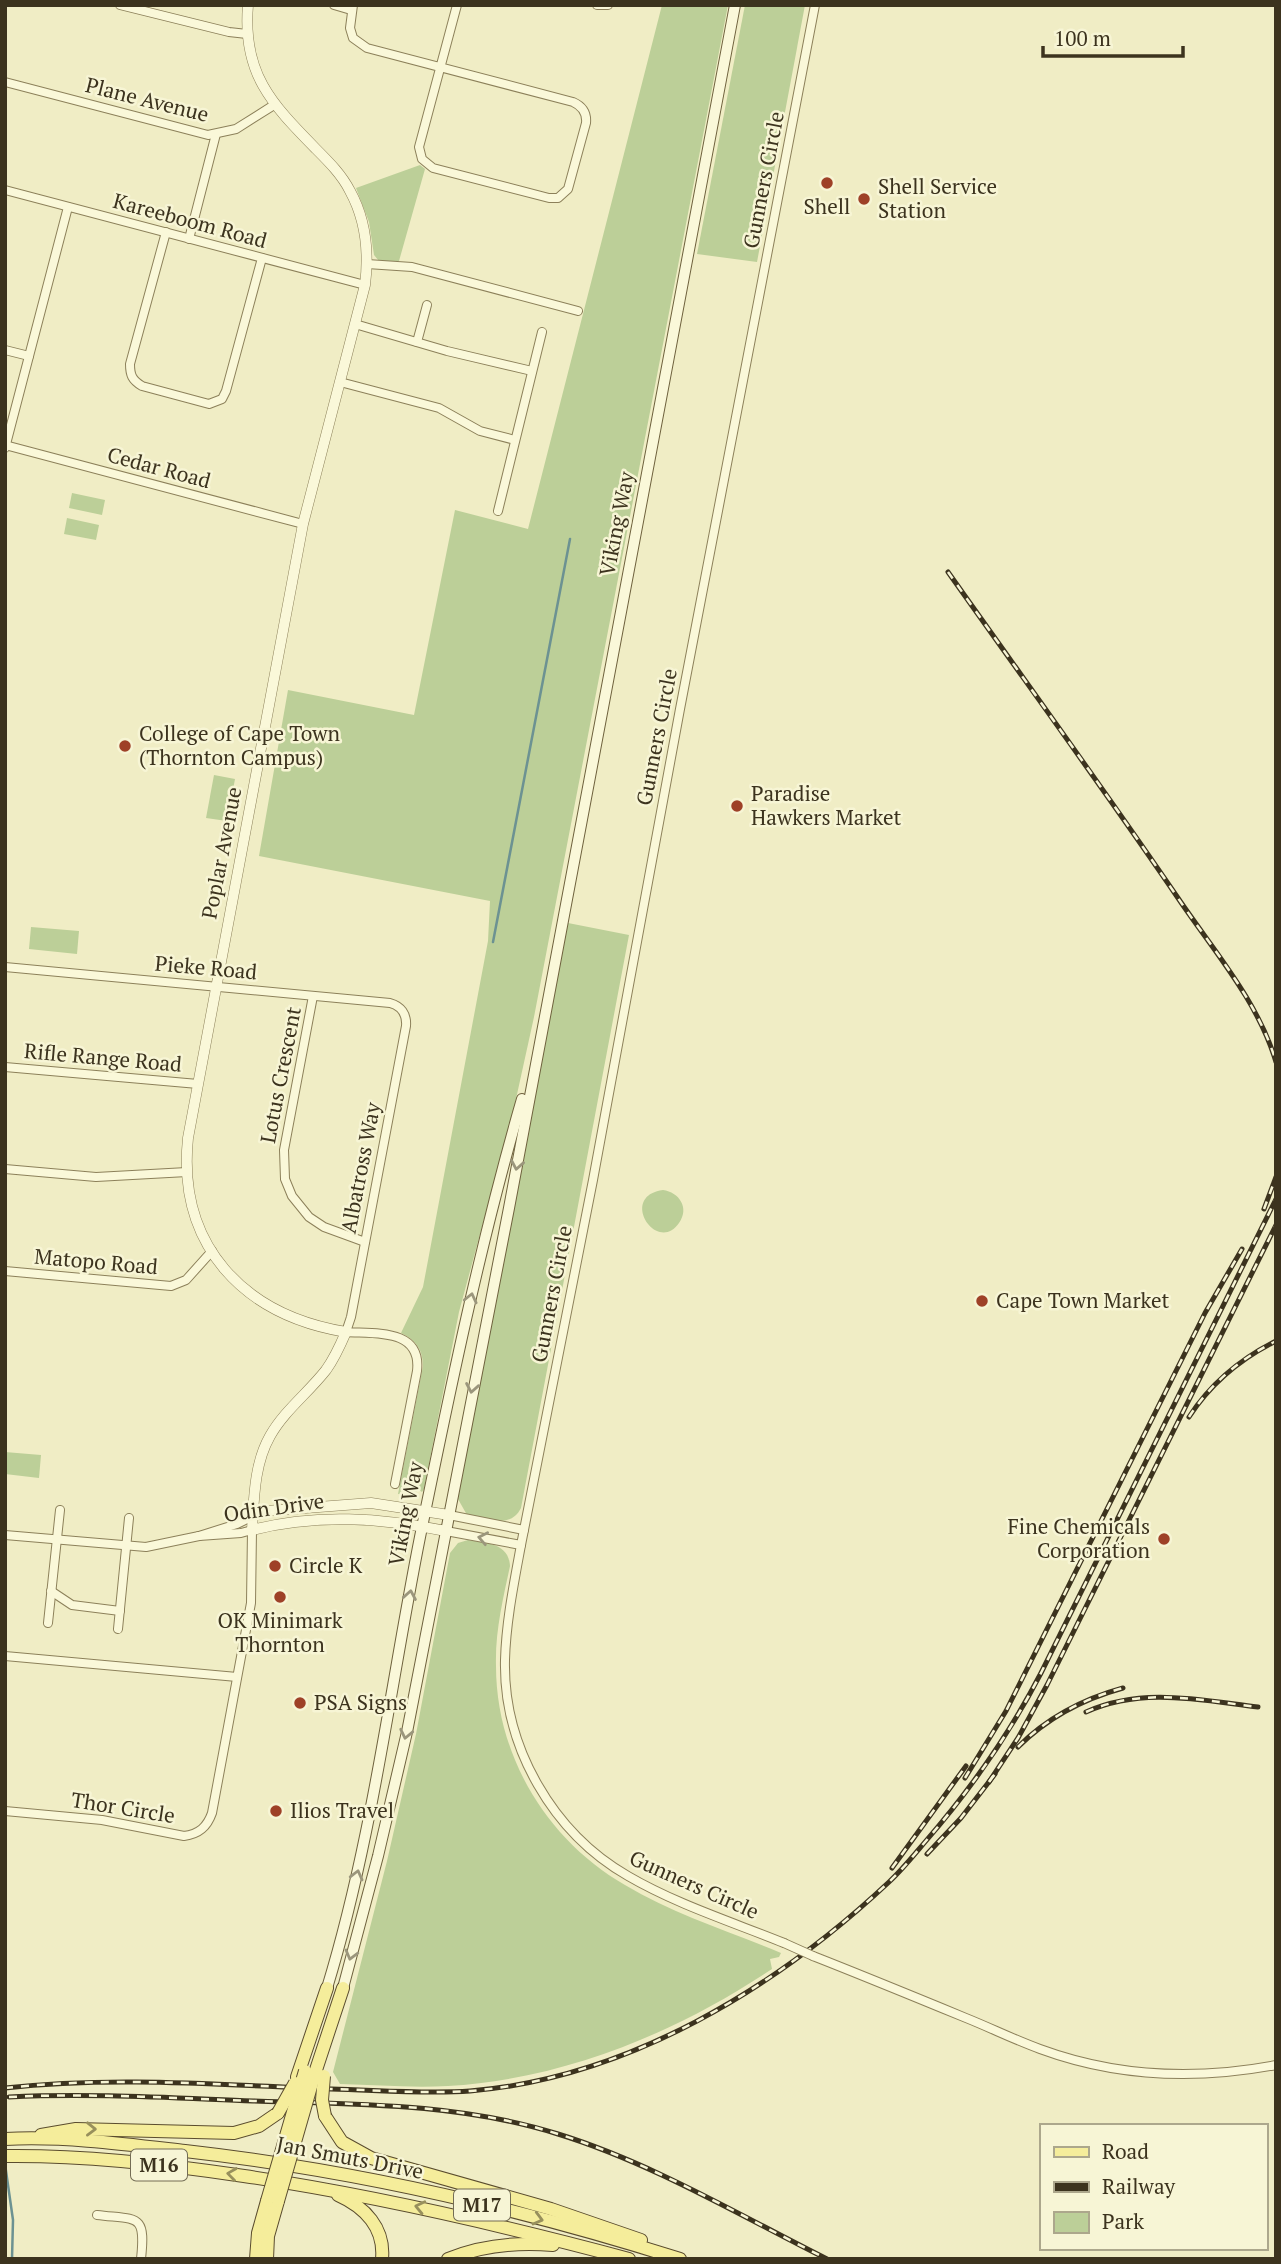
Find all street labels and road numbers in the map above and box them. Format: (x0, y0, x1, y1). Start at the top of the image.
street label: Plane Avenue (83, 70, 212, 128)
street label: Gunners Circle (736, 109, 790, 251)
street label: Kareeboom Road (110, 186, 271, 254)
street label: Cedar Road (105, 440, 214, 494)
street label: Viking Way (592, 469, 640, 578)
street label: Gunners Circle (629, 666, 683, 808)
street label: Poplar Avenue (195, 784, 248, 921)
street label: Pieke Road (154, 949, 259, 985)
street label: Lotus Crescent (253, 1004, 307, 1145)
street label: Rifle Range Road (23, 1036, 183, 1078)
street label: Albatross Way (334, 1100, 387, 1236)
street label: Gunners Circle (524, 1223, 578, 1365)
street label: Matopo Road (33, 1242, 159, 1280)
street label: Viking Way (381, 1459, 429, 1568)
street label: Odin Drive (222, 1486, 326, 1528)
street label: Thor Circle (69, 1785, 177, 1829)
street label: Gunners Circle (625, 1843, 764, 1925)
street label: Jan Smuts Drive (274, 2129, 426, 2185)
road number: M16 (131, 2150, 187, 2180)
road number: M17 (454, 2190, 510, 2220)

